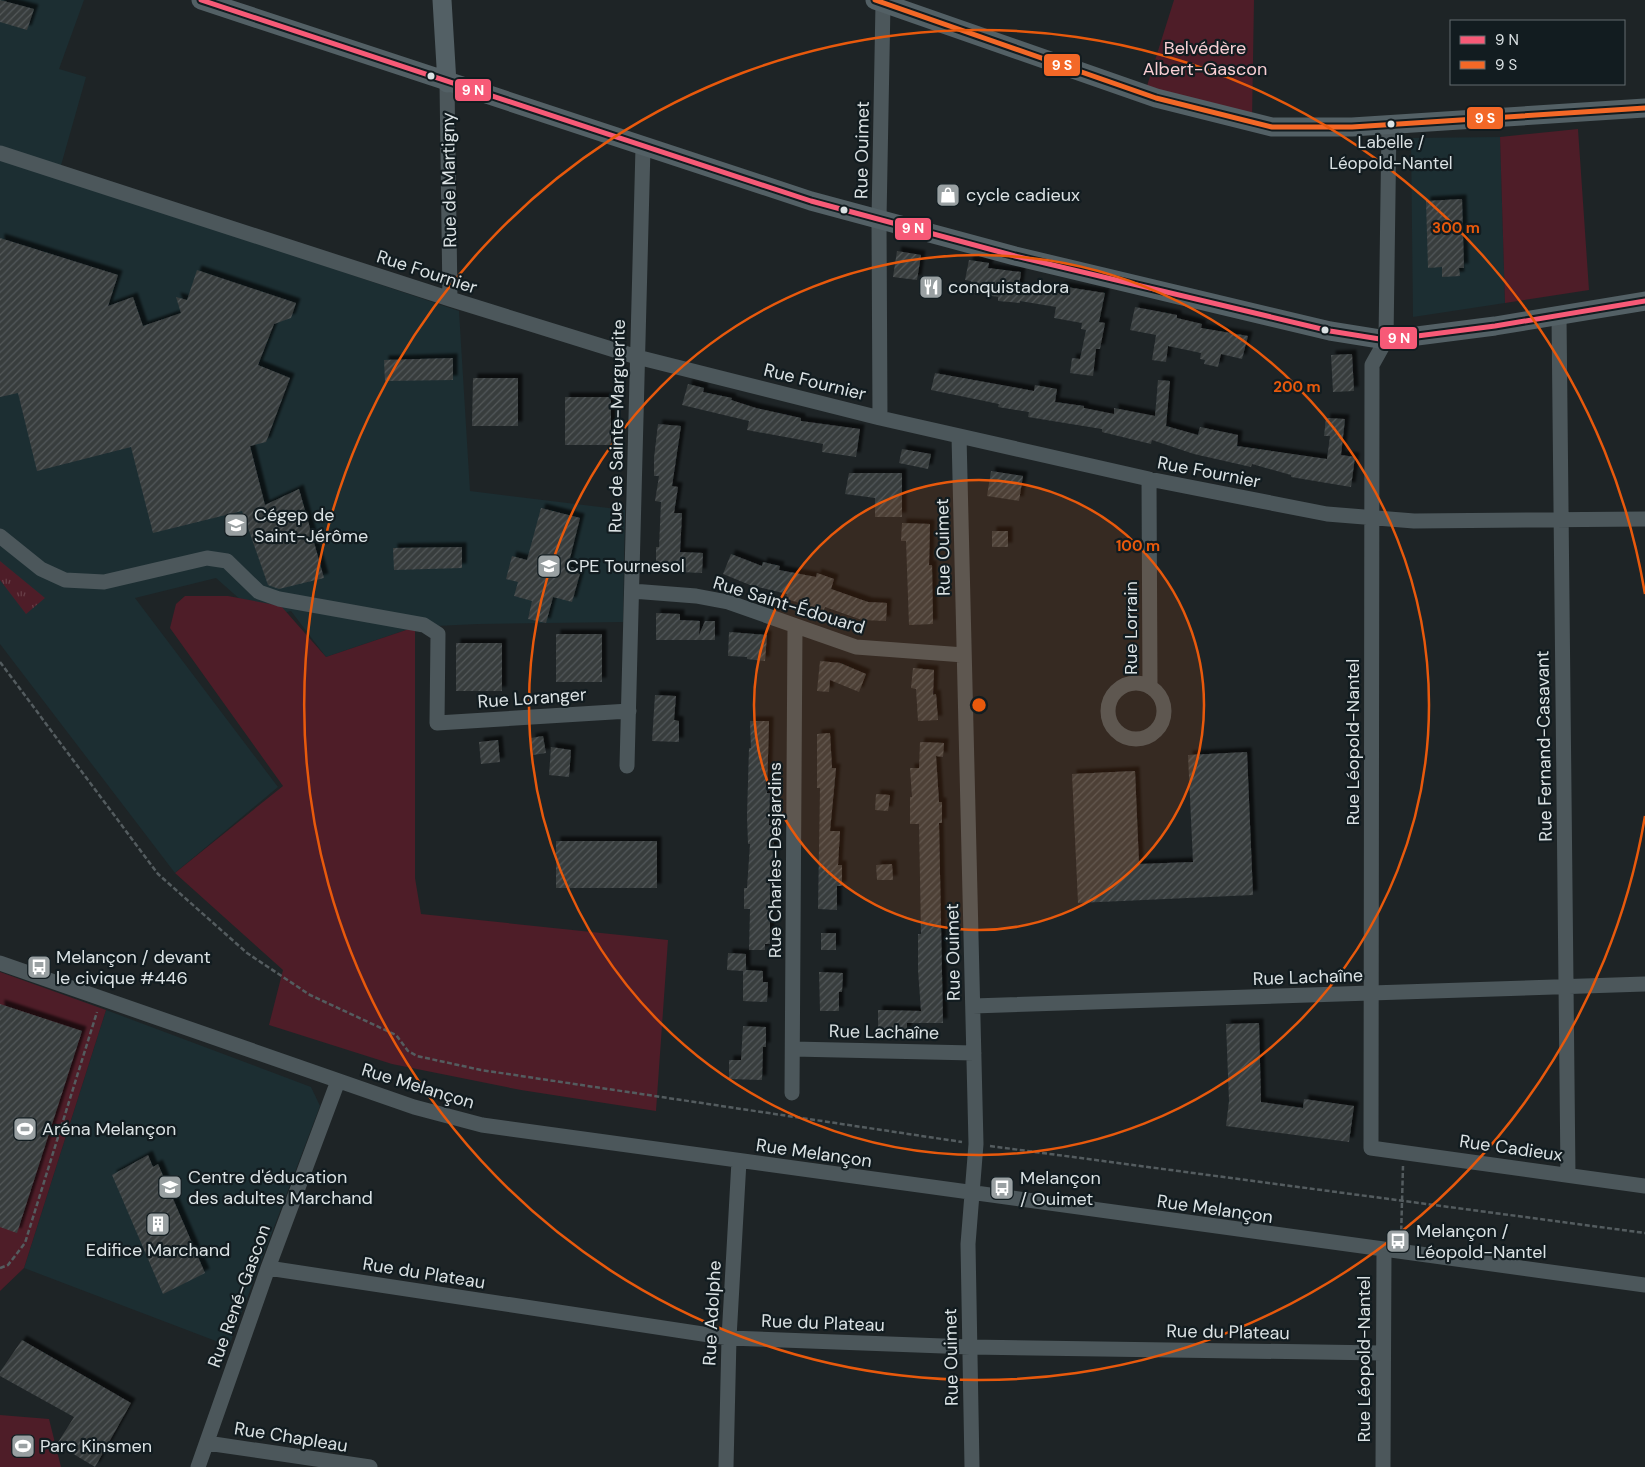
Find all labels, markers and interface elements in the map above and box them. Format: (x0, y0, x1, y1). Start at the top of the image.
legend (1450, 20, 1625, 85)
text: 9 N (1495, 30, 1519, 50)
park label: Belvédère Albert-Gascon (1143, 36, 1267, 81)
line badge: 9 S (1043, 53, 1081, 77)
text: 9 S (1495, 55, 1517, 75)
text: 9 S (1052, 56, 1072, 74)
unlabelled marker (426, 71, 436, 81)
line badge: 9 N (454, 78, 492, 102)
text: 9 N (462, 81, 484, 99)
street label: Rue Ouimet (849, 101, 875, 199)
line badge: 9 S (1466, 106, 1504, 130)
text: 9 S (1475, 109, 1495, 127)
street label: Rue de Martigny (436, 112, 462, 248)
marker: Labelle / Léopold-Nantel (1386, 119, 1396, 129)
place label: Labelle / Léopold-Nantel (1329, 131, 1453, 174)
shop icon: cycle cadieux (935, 182, 961, 208)
place label: cycle cadieux (966, 183, 1080, 207)
unlabelled marker (839, 205, 849, 215)
line badge: 9 N (894, 217, 932, 241)
text: 300 m (1432, 218, 1480, 238)
text: 9 N (902, 219, 924, 237)
street label: Rue Fournier (374, 244, 481, 300)
restaurant icon: conquistadora (918, 274, 944, 300)
place label: conquistadora (948, 275, 1069, 299)
street label: Rue de Sainte-Marguerite (603, 319, 631, 533)
unlabelled marker (1320, 325, 1330, 335)
line badge: 9 N (1379, 326, 1418, 350)
text: 9 N (1388, 329, 1410, 347)
street label: Rue Fournier (761, 358, 869, 406)
text: 200 m (1273, 377, 1321, 397)
street label: Rue Fournier (1155, 450, 1263, 494)
street label: Rue Ouimet (930, 498, 956, 596)
place label: Cégep de Saint-Jérôme (254, 503, 368, 548)
school or university icon: Cégep de Saint-Jérôme (223, 512, 249, 538)
text: 100 m (1116, 536, 1160, 556)
school or university icon: CPE Tournesol (536, 553, 562, 579)
place label: CPE Tournesol (566, 554, 685, 578)
street label: Rue Saint-Édouard (710, 570, 868, 640)
street label: Rue Lorrain (1119, 581, 1143, 675)
street label: Rue Fernand-Casavant (1530, 650, 1558, 842)
street label: Rue Léopold-Nantel (1341, 659, 1365, 825)
street label: Rue Loranger (477, 682, 588, 714)
centre of rings (970, 696, 988, 714)
street label: Rue Charles-Desjardins (763, 762, 787, 958)
street label: Rue Ouimet (940, 903, 966, 1001)
place label: Melançon / devant le civique #446 (56, 945, 211, 990)
bus stop icon: Melançon / devant le civique #446 (26, 954, 52, 980)
street label: Rue Lachaîne (1252, 963, 1364, 991)
street label: Rue Lachaîne (829, 1019, 939, 1045)
street label: Rue Melançon (359, 1057, 477, 1115)
sports icon: Aréna Melançon (12, 1116, 38, 1142)
place label: Aréna Melançon (42, 1117, 176, 1141)
street label: Rue Cadieux (1458, 1129, 1564, 1167)
street label: Rue Melançon (754, 1133, 874, 1173)
place label: Centre d'éducation des adultes Marchand (188, 1165, 373, 1210)
place label: Melançon / Ouimet (1020, 1166, 1101, 1211)
school or university icon: Centre d'éducation des adultes Marchand (157, 1174, 183, 1200)
bus stop icon: Melançon / Ouimet (989, 1175, 1015, 1201)
street label: Rue Melançon (1155, 1189, 1275, 1229)
building icon: Edifice Marchand (145, 1211, 171, 1237)
place label: Melançon / Léopold-Nantel (1416, 1219, 1547, 1264)
street label: Rue René-Gascon (202, 1221, 276, 1371)
bus stop icon: Melançon / Léopold-Nantel (1385, 1228, 1411, 1254)
place label: Edifice Marchand (86, 1238, 230, 1262)
street label: Rue du Plateau (361, 1251, 487, 1295)
street label: Rue Adolphe (697, 1260, 727, 1366)
street label: Rue Léopold-Nantel (1352, 1276, 1376, 1442)
street label: Rue Ouimet (938, 1308, 964, 1406)
street label: Rue du Plateau (761, 1309, 885, 1337)
street label: Rue du Plateau (1166, 1319, 1290, 1345)
street label: Rue Chapleau (232, 1416, 350, 1458)
sports icon: Parc Kinsmen (10, 1433, 36, 1459)
place label: Parc Kinsmen (40, 1434, 152, 1458)

